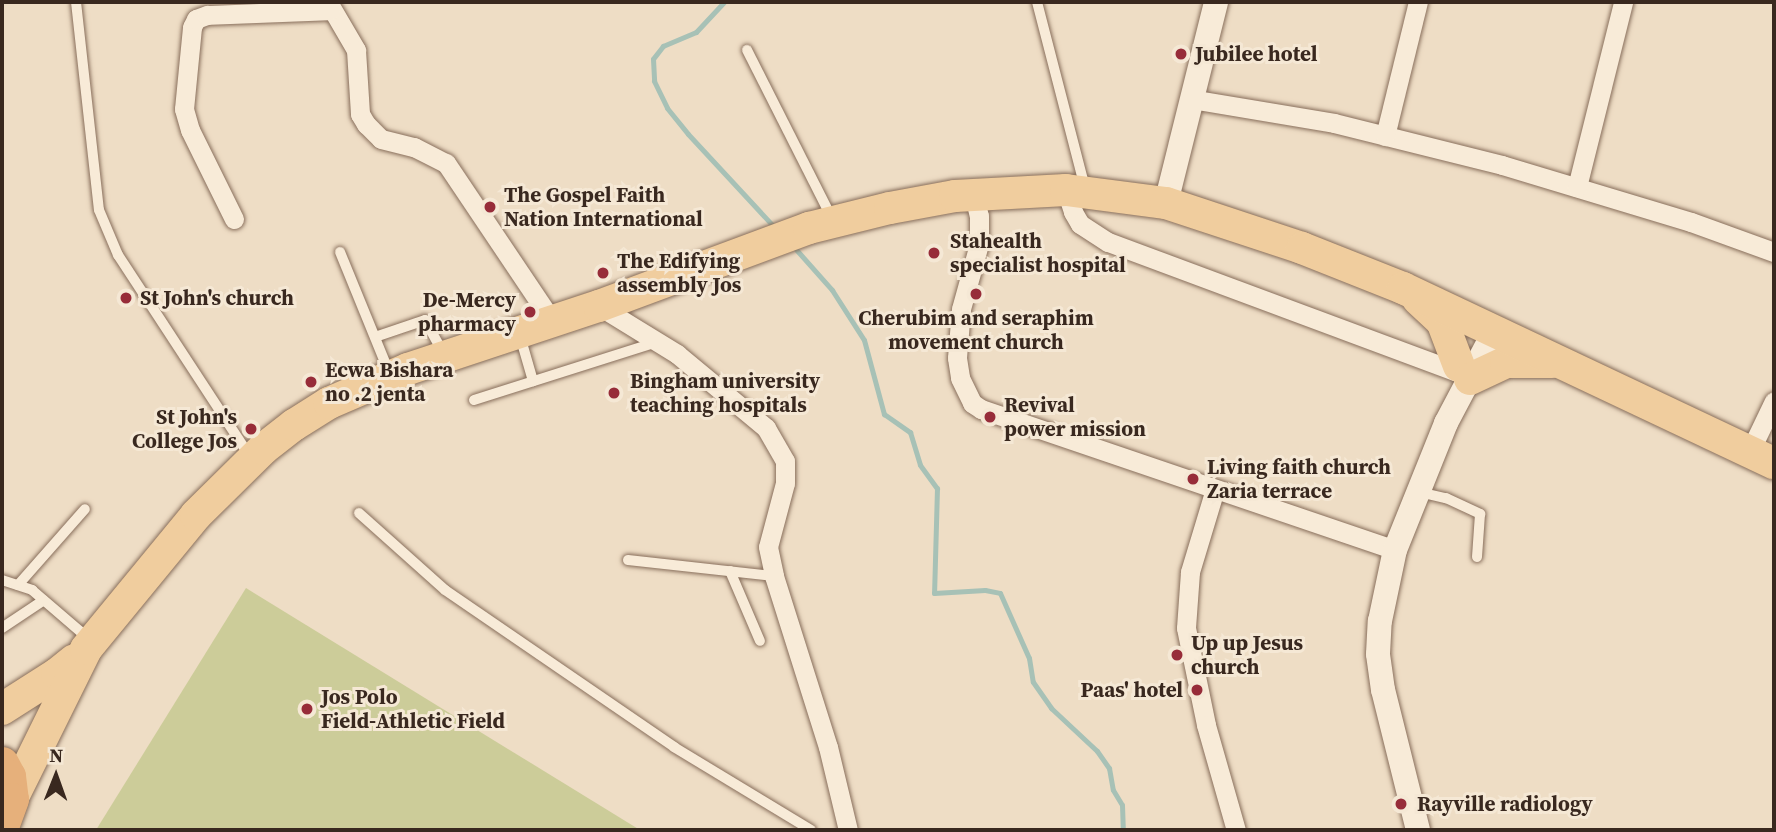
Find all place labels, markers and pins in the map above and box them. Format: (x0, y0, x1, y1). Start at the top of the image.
place label: Jubilee hotel (1195, 41, 1317, 67)
marker: Jubilee hotel (1173, 46, 1189, 62)
place label: The Gospel Faith Nation International (504, 182, 703, 232)
marker: The Gospel Faith Nation International (482, 199, 498, 215)
place label: Stahealth specialist hospital (950, 228, 1126, 278)
marker: Stahealth specialist hospital (924, 243, 944, 263)
place label: The Edifying assembly Jos (617, 248, 741, 298)
marker: The Edifying assembly Jos (595, 265, 611, 281)
place label: St John's church (140, 285, 294, 311)
marker: Cherubim and seraphim movement church (968, 286, 984, 302)
place label: De-Mercy pharmacy (418, 287, 516, 337)
marker: St John's church (118, 290, 134, 306)
marker: De-Mercy pharmacy (522, 304, 538, 320)
place label: Cherubim and seraphim movement church (858, 305, 1094, 355)
place label: Ecwa Bishara no .2 jenta (325, 357, 453, 407)
place label: Bingham university teaching hospitals (630, 368, 820, 418)
marker: Ecwa Bishara no .2 jenta (303, 374, 319, 390)
marker: Bingham university teaching hospitals (604, 383, 624, 403)
place label: Revival power mission (1004, 392, 1146, 442)
place label: St John's College Jos (132, 404, 237, 454)
marker: Revival power mission (982, 409, 998, 425)
marker: St John's College Jos (243, 421, 259, 437)
place label: Living faith church Zaria terrace (1207, 454, 1391, 504)
marker: Living faith church Zaria terrace (1185, 471, 1201, 487)
place label: Up up Jesus church (1191, 630, 1303, 680)
marker: Up up Jesus church (1169, 647, 1185, 663)
place label: Paas' hotel (1080, 677, 1183, 703)
marker: Paas' hotel (1189, 682, 1205, 698)
place label: Jos Polo Field-Athletic Field (321, 684, 505, 734)
marker: Jos Polo Field-Athletic Field (299, 701, 315, 717)
place label: Rayville radiology (1417, 791, 1593, 817)
marker: Rayville radiology (1391, 794, 1411, 814)

